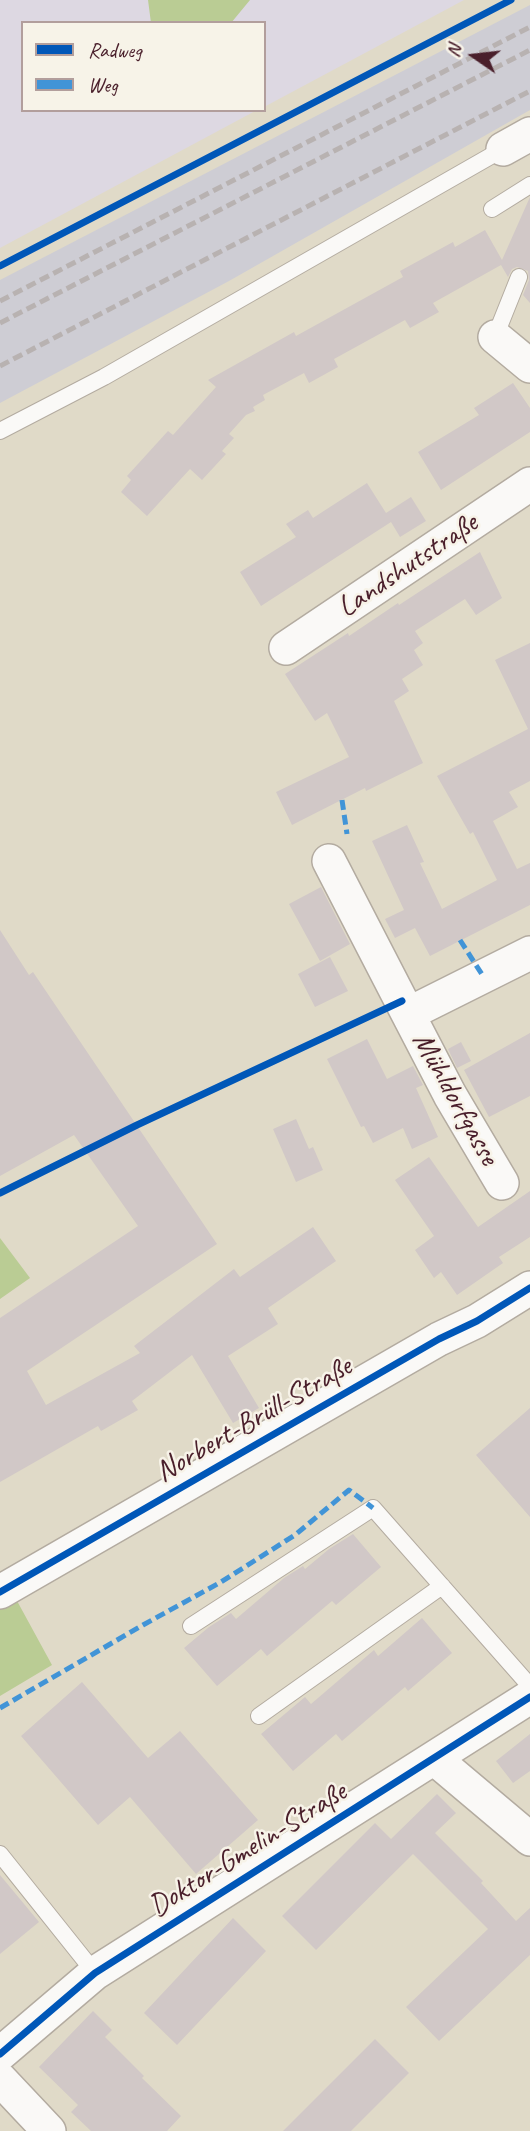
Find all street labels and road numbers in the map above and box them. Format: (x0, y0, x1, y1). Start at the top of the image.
street label: Landshutstraße (331, 506, 485, 626)
street label: Mühldorfgasse (404, 1026, 506, 1172)
street label: Norbert-Brüll-Straße (149, 1349, 359, 1491)
street label: Doktor-Gmelin-Straße (142, 1775, 354, 1925)

